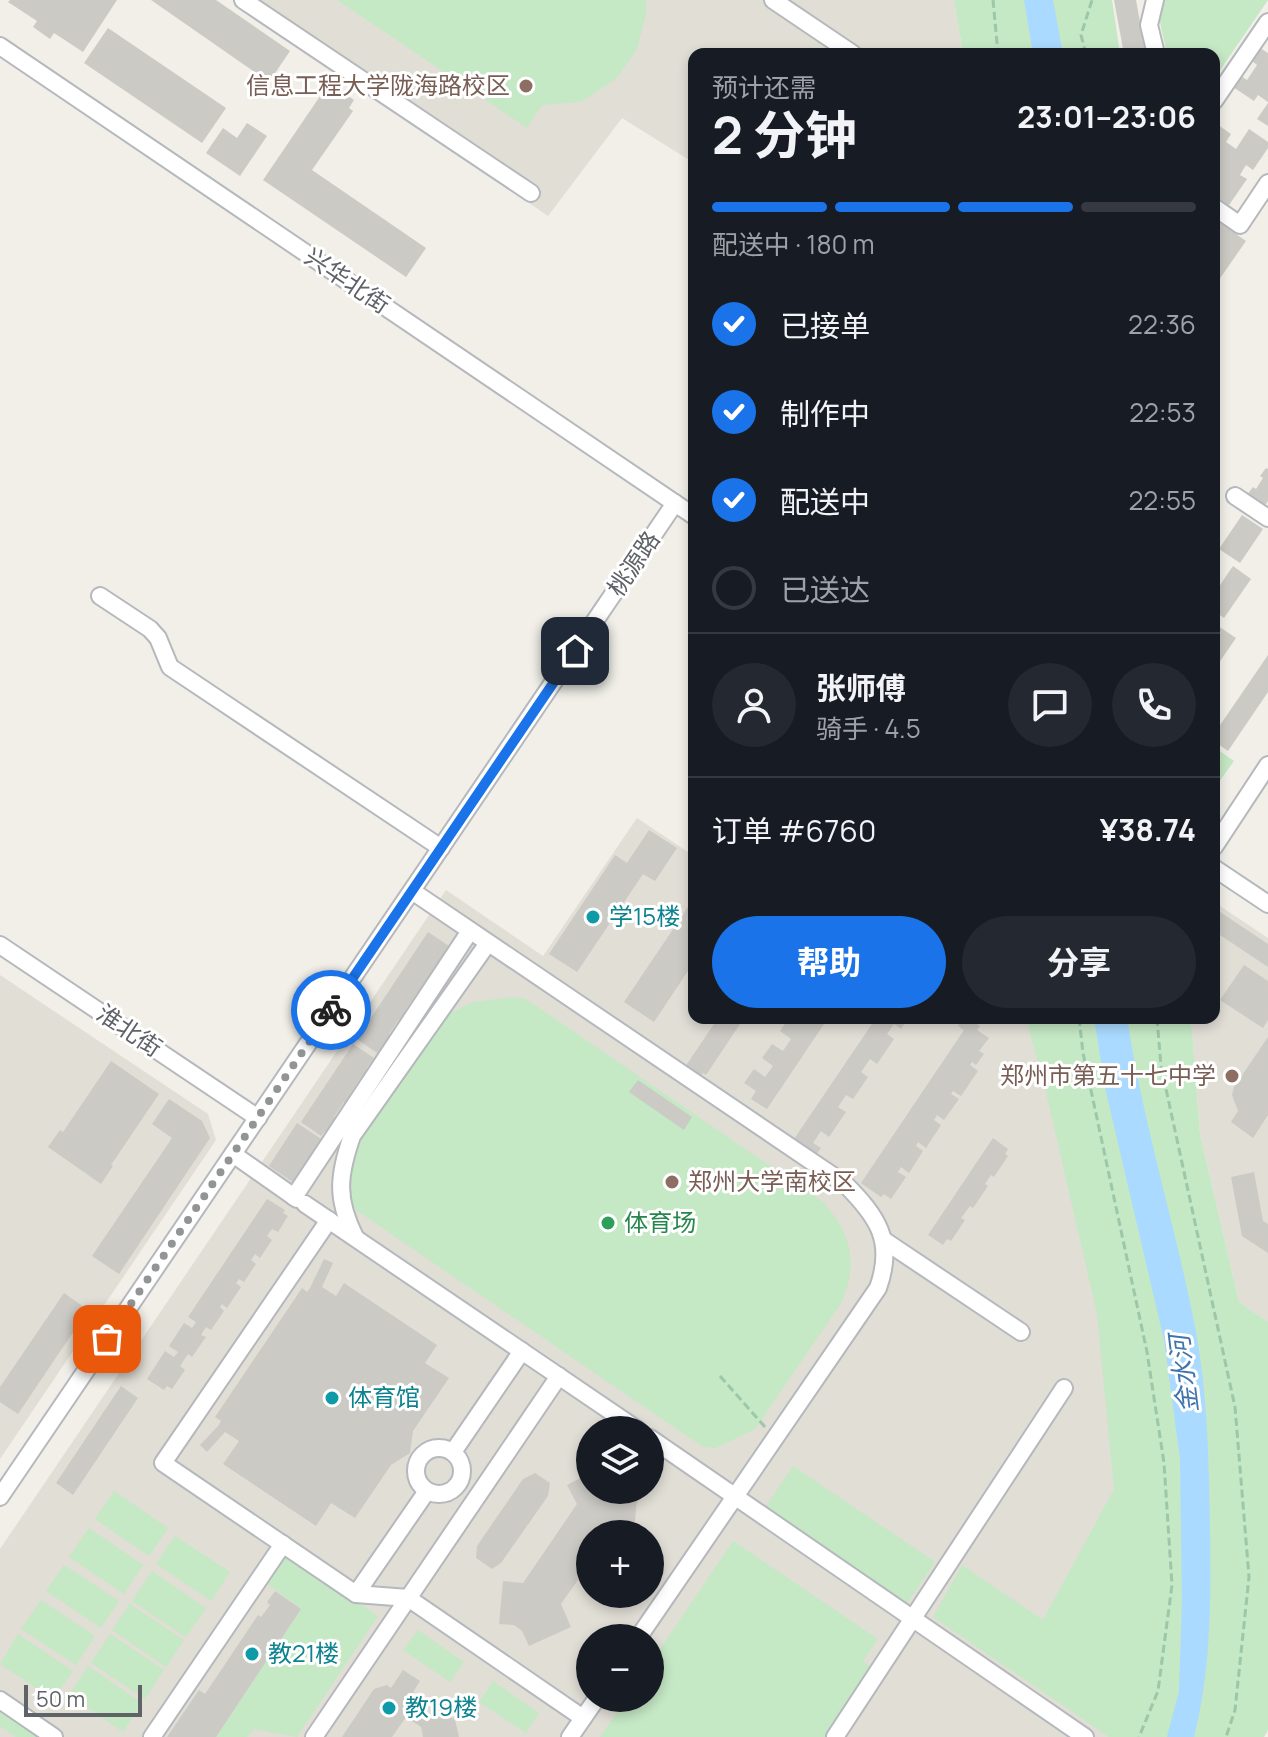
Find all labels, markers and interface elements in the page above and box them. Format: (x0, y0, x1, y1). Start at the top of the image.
place label: 信息工程大学陇海路校区 (246, 68, 510, 101)
text: 预计还需 (712, 69, 816, 105)
marker: 信息工程大学陇海路校区 (517, 77, 535, 95)
text: 23:01–23:06 (1017, 96, 1196, 137)
text: 2 分钟 (712, 99, 857, 170)
text: 配送中 · 180 m (712, 226, 875, 262)
street label: 兴华北街 (299, 239, 397, 320)
icon: check (712, 302, 756, 346)
text: 已接单 (780, 305, 870, 346)
text: 22:36 (1128, 306, 1196, 342)
icon: check (712, 390, 756, 434)
text: 制作中 (780, 393, 870, 434)
text: 22:53 (1129, 394, 1196, 430)
icon: check (712, 478, 756, 522)
text: 配送中 (780, 481, 870, 522)
text: 22:55 (1129, 482, 1196, 518)
street label: 桃源路 (599, 524, 667, 602)
text: 已送达 (780, 569, 870, 610)
pin (541, 617, 609, 685)
icon: home (553, 629, 597, 673)
button: person (712, 663, 796, 747)
button: chat (1008, 663, 1092, 747)
button: phone (1112, 663, 1196, 747)
text: 张师傅 (816, 667, 906, 708)
text: 骑手 · 4.5 (816, 710, 921, 746)
text: ¥38.74 (1100, 809, 1196, 850)
text: 订单 #6760 (712, 810, 876, 851)
place label: 学15楼 (609, 899, 680, 932)
marker: 学15楼 (584, 908, 602, 926)
button: 帮助 (712, 916, 946, 1008)
button: 分享 (962, 916, 1196, 1008)
courier (291, 970, 371, 1050)
icon: bike (309, 988, 353, 1032)
street label: 淮北街 (91, 996, 169, 1064)
place label: 郑州市第五十七中学 (1000, 1058, 1216, 1091)
marker: 郑州市第五十七中学 (1223, 1067, 1241, 1085)
place label: 郑州大学南校区 (688, 1164, 856, 1197)
marker: 郑州大学南校区 (663, 1173, 681, 1191)
place label: 体育场 (624, 1205, 696, 1238)
marker: 体育场 (599, 1214, 617, 1232)
pin (73, 1305, 141, 1373)
icon: bag (85, 1317, 129, 1361)
water label: 金水河 (1160, 1328, 1206, 1415)
place label: 体育馆 (348, 1380, 420, 1413)
marker: 体育馆 (323, 1389, 341, 1407)
map controls (576, 1416, 664, 1712)
button: layers (576, 1416, 664, 1504)
button: + (576, 1520, 664, 1608)
button: − (576, 1624, 664, 1712)
place label: 教21楼 (268, 1636, 339, 1669)
marker: 教21楼 (243, 1645, 261, 1663)
scale bar (24, 1681, 142, 1717)
text: 50 m (36, 1684, 85, 1714)
place label: 教19楼 (405, 1690, 477, 1723)
marker: 教19楼 (380, 1699, 398, 1717)

